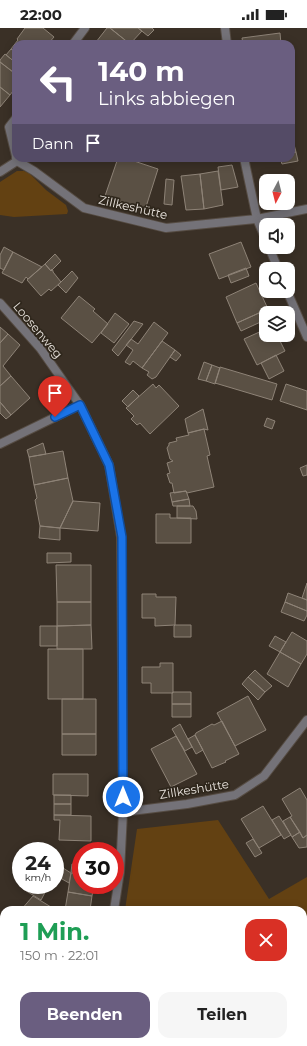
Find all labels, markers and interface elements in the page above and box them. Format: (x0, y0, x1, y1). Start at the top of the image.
text: 22:00 (20, 5, 62, 24)
text: 140 m (98, 54, 185, 88)
icon: left (32, 56, 84, 108)
text: Links abbiegen (98, 88, 236, 110)
icon: arrive (82, 132, 104, 154)
text: Dann (32, 134, 74, 153)
north arrow (259, 174, 295, 210)
map controls (259, 174, 295, 342)
street label: Zillkeshütte (97, 192, 169, 222)
button: sound (259, 218, 295, 254)
button: search (259, 262, 295, 298)
street label: Loosenweg (10, 299, 66, 361)
button: layers (259, 306, 295, 342)
pin (38, 376, 72, 417)
icon: arrive (44, 382, 66, 404)
position arrow (102, 776, 144, 818)
street label: Zillkeshütte (158, 776, 230, 802)
speed limit sign: 30 (72, 842, 124, 894)
text: 24 (25, 851, 51, 875)
text: km/h (25, 871, 51, 884)
text: 1 Min. (20, 917, 89, 946)
button: close (245, 919, 287, 961)
text: 150 m · 22:01 (20, 947, 99, 963)
button: Beenden (20, 992, 150, 1038)
button: Teilen (158, 992, 287, 1038)

